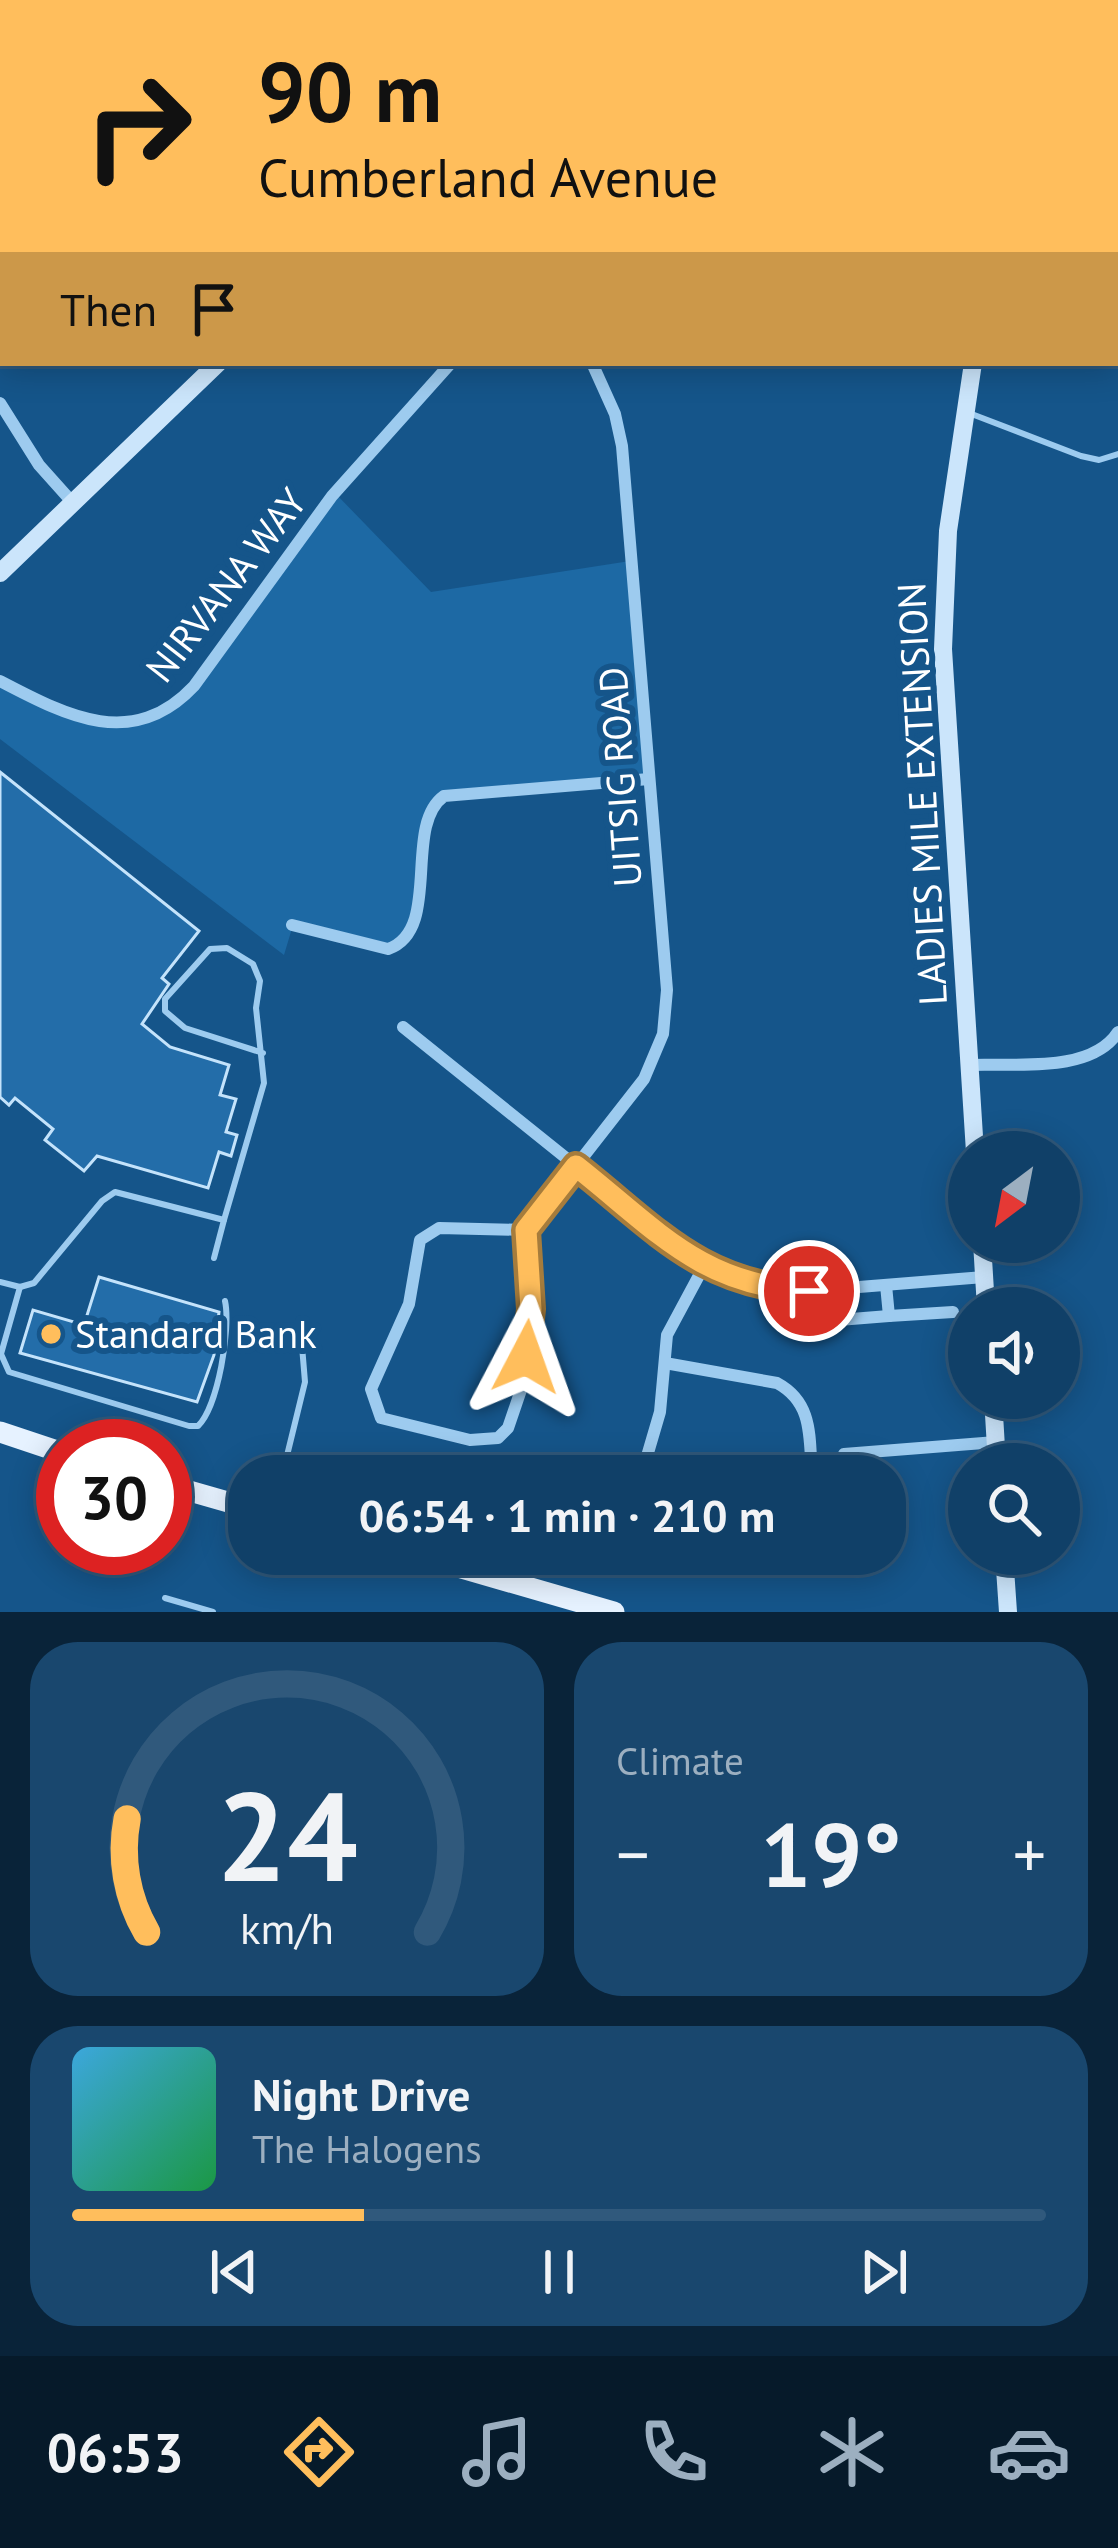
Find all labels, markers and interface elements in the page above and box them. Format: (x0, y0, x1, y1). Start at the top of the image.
text: 90 m (258, 36, 442, 145)
icon: right (60, 48, 216, 204)
text: Cumberland Avenue (258, 142, 718, 212)
icon: arrive (181, 276, 247, 342)
text: Then (60, 280, 157, 338)
street label: NIRVANA WAY (134, 477, 317, 692)
street label: LADIES MILE EXTENSION (885, 581, 958, 1007)
street label: UITSIG ROAD (586, 665, 653, 889)
north arrow (948, 1131, 1080, 1263)
map controls (948, 1131, 1080, 1575)
pin (758, 1240, 860, 1342)
icon: arrive (776, 1258, 842, 1324)
button: sound (948, 1287, 1080, 1419)
position arrow (463, 1294, 589, 1420)
place label: Standard Bank (75, 1308, 317, 1359)
marker: Standard Bank (38, 1321, 64, 1347)
speed limit sign: 30 (36, 1419, 192, 1575)
button: search (948, 1443, 1080, 1575)
text: 06:54 · 1 min · 210 m (359, 1486, 775, 1544)
text: Climate (616, 1735, 744, 1786)
text: 24 (216, 1754, 358, 1915)
text: 19° (760, 1795, 902, 1912)
text: − (616, 1811, 649, 1896)
text: + (1013, 1811, 1046, 1896)
text: km/h (240, 1900, 334, 1956)
text: Night Drive (252, 2065, 470, 2123)
text: The Halogens (252, 2123, 482, 2174)
icon: previous (201, 2239, 267, 2305)
icon: pause (526, 2239, 592, 2305)
icon: next (851, 2239, 917, 2305)
icon: directions (277, 2410, 361, 2494)
icon: music (455, 2410, 539, 2494)
icon: phone (632, 2410, 716, 2494)
icon: climate (810, 2410, 894, 2494)
icon: car (987, 2410, 1071, 2494)
text: 06:53 (47, 2417, 184, 2487)

